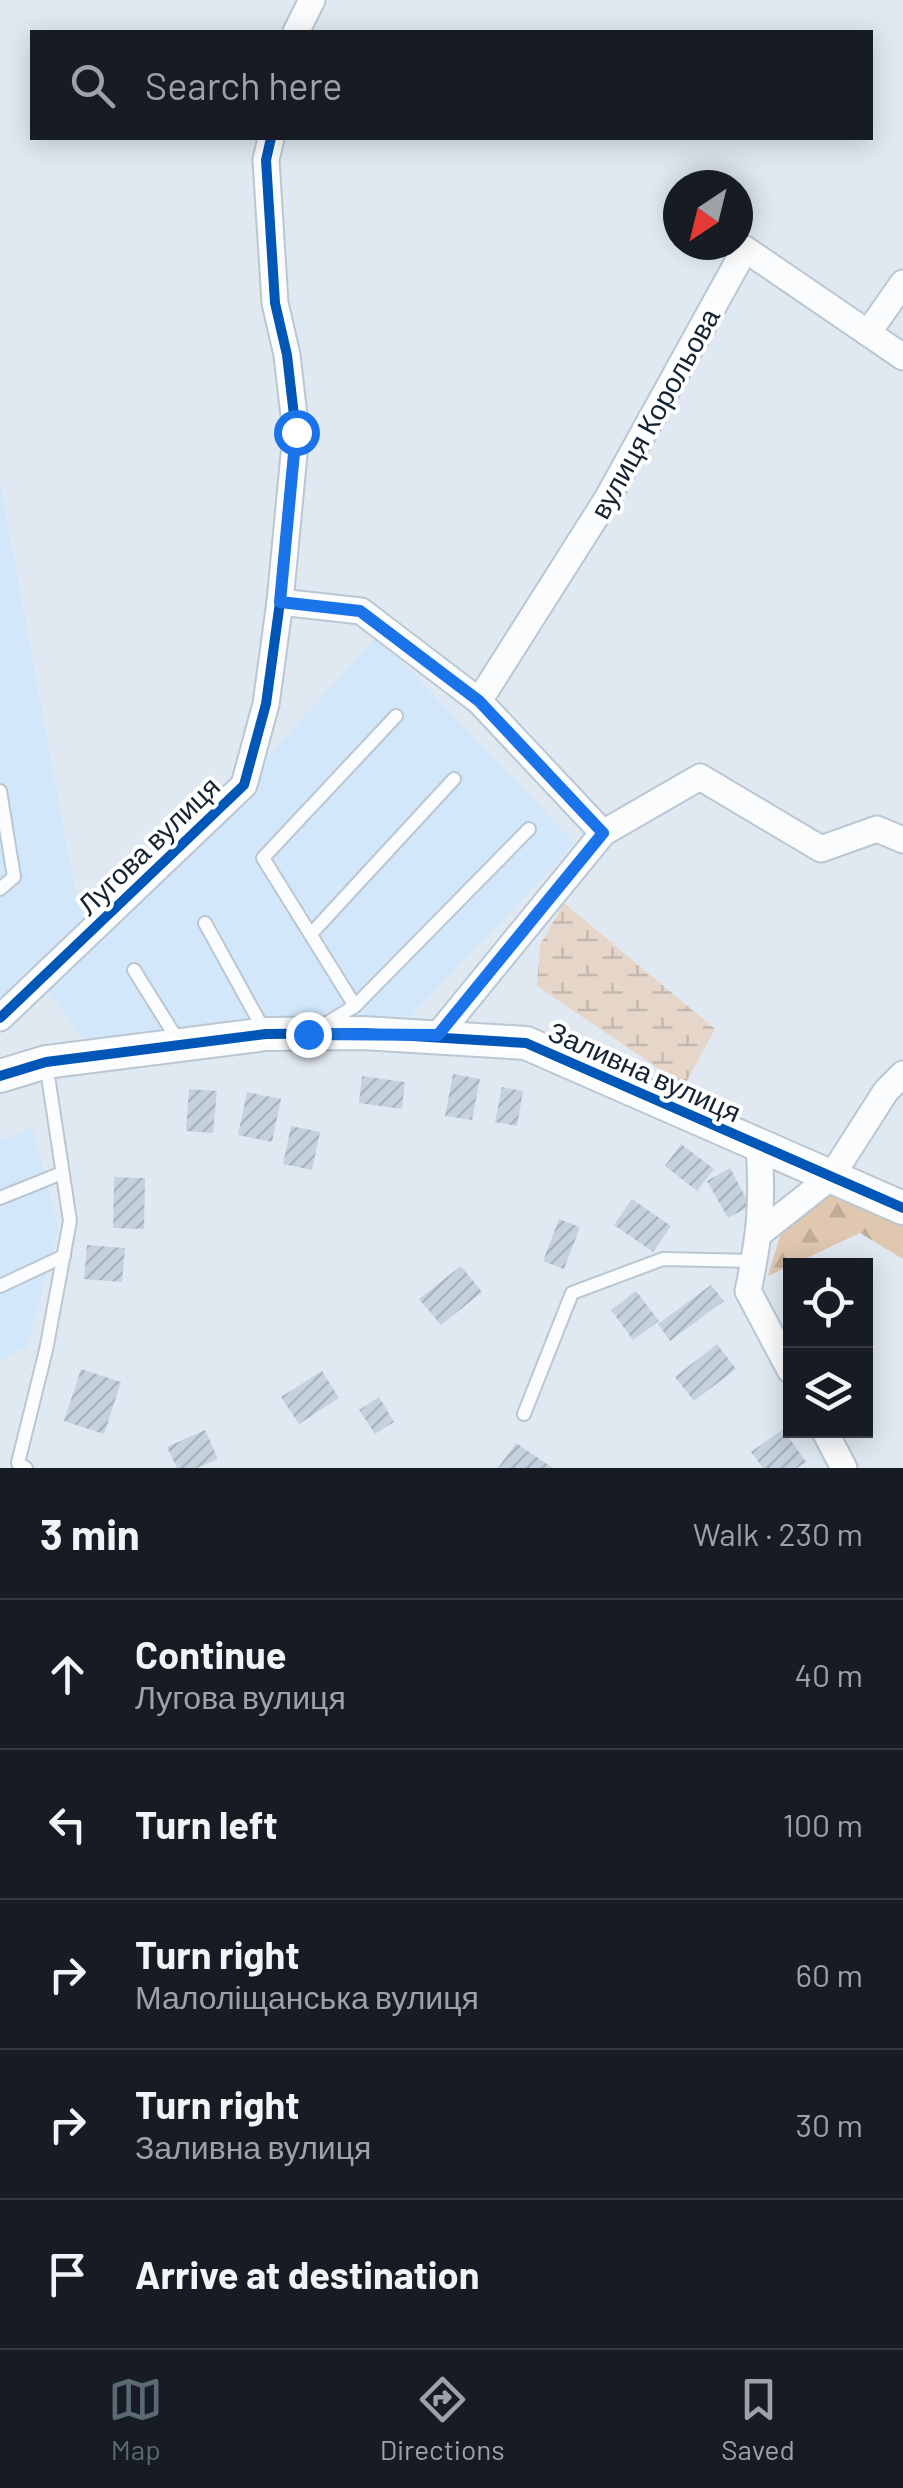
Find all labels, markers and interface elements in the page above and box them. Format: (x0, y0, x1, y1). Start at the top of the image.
search box (30, 30, 873, 140)
icon: search (65, 58, 120, 113)
text: Search here (145, 62, 343, 108)
north arrow (663, 170, 753, 260)
street label: вулиця Корольова (582, 301, 726, 524)
route start (274, 410, 320, 456)
street label: Лугова вулиця (70, 769, 226, 921)
route end (286, 1012, 332, 1058)
street label: Заливна вулиця (544, 1013, 746, 1129)
map controls (783, 1258, 873, 1438)
button: locate (783, 1258, 873, 1348)
button: layers (783, 1348, 873, 1438)
text: 3 min (40, 1508, 140, 1558)
text: Walk · 230 m (693, 1514, 863, 1552)
text: Continue (135, 1631, 286, 1677)
icon: ahead (40, 1647, 95, 1702)
text: 40 m (794, 1655, 863, 1693)
text: Лугова вулиця (135, 1677, 346, 1715)
icon: left (40, 1797, 95, 1852)
text: Turn left (135, 1801, 278, 1847)
text: 100 m (783, 1805, 863, 1843)
text: Turn right (135, 1931, 300, 1977)
icon: right (40, 1947, 95, 2002)
text: 60 m (796, 1955, 863, 1993)
text: Малоліщанська вулиця (135, 1977, 479, 2015)
text: Turn right (135, 2081, 300, 2127)
icon: right (40, 2097, 95, 2152)
text: 30 m (796, 2105, 863, 2143)
text: Заливна вулиця (135, 2127, 371, 2165)
icon: arrive (40, 2247, 95, 2302)
text: Arrive at destination (135, 2251, 480, 2297)
tab: Map (108, 2372, 163, 2466)
tab: Directions (380, 2372, 505, 2466)
tab: Saved (721, 2372, 795, 2466)

